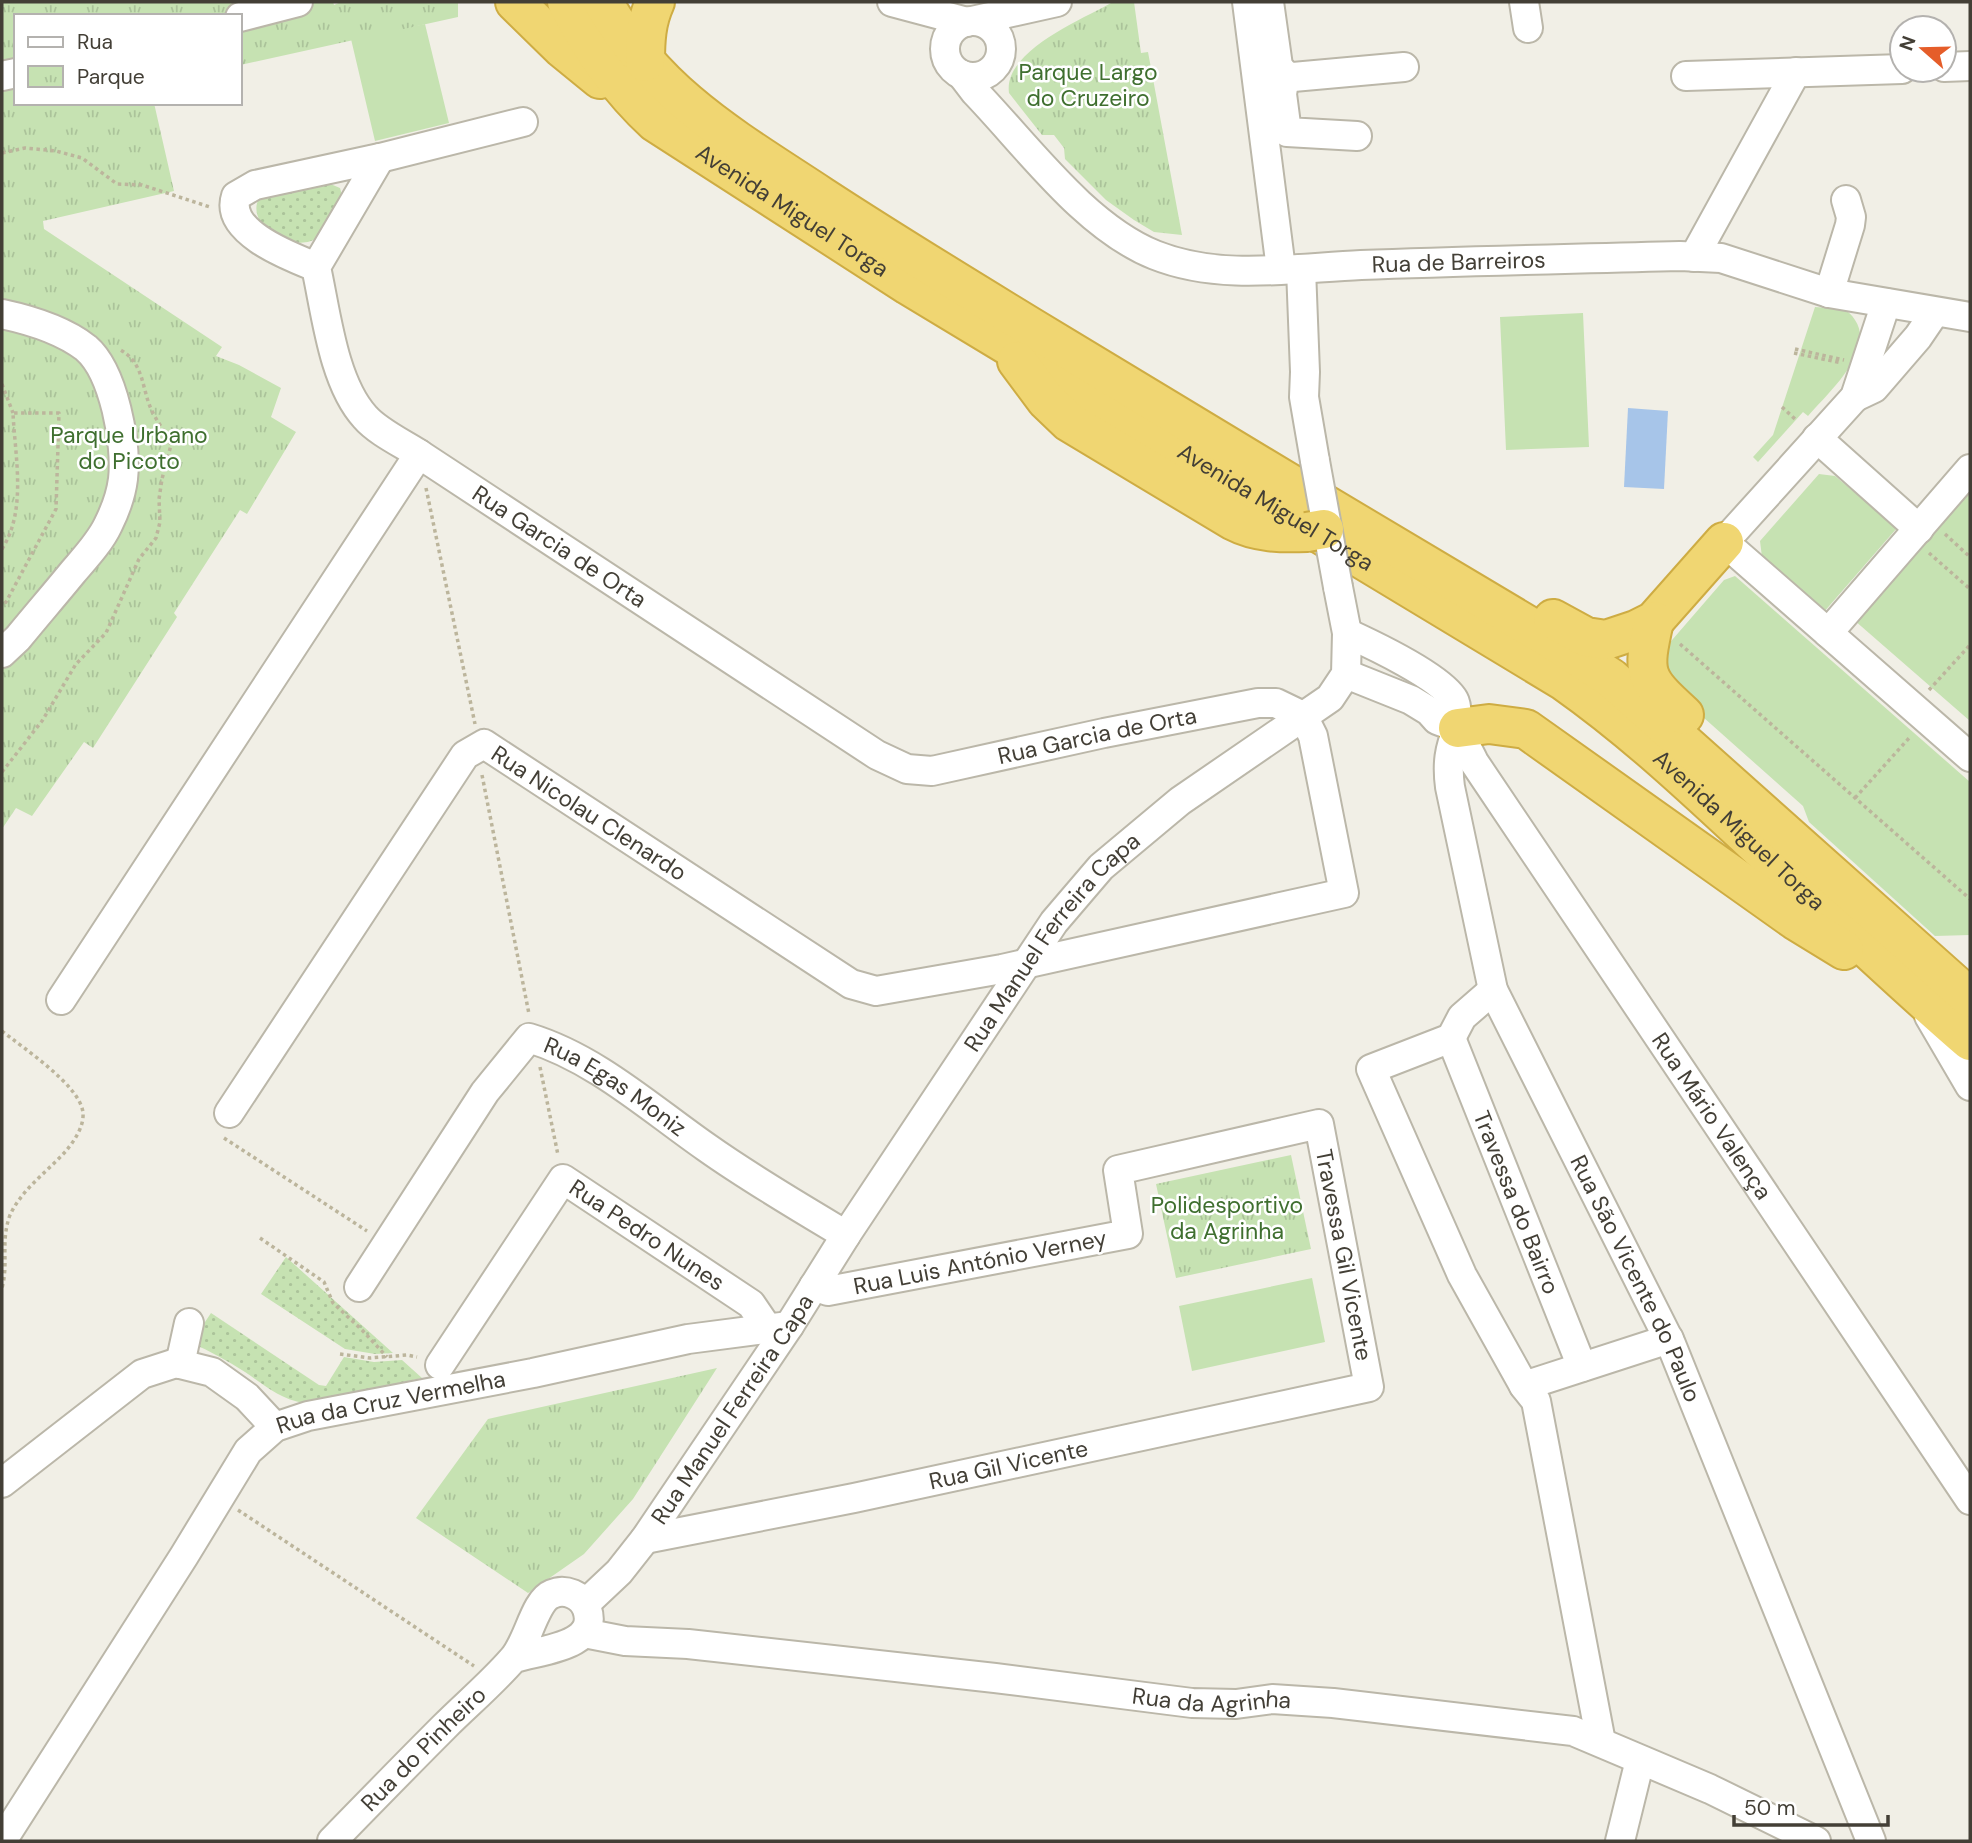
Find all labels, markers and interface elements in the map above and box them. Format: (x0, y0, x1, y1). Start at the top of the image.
legend (14, 14, 242, 105)
north arrow (1888, 14, 1958, 84)
text: Rua (77, 28, 113, 56)
text: N (1893, 33, 1922, 54)
park label: Parque Largo do Cruzeiro (1018, 57, 1158, 113)
text: Parque (77, 63, 145, 91)
street label: Avenida Miguel Torga (690, 137, 895, 284)
street label: Rua de Barreiros (1371, 244, 1546, 280)
park label: Parque Urbano do Picoto (50, 420, 208, 476)
street label: Avenida Miguel Torga (1172, 436, 1379, 578)
street label: Rua Garcia de Orta (467, 478, 652, 614)
street label: Rua Garcia de Orta (995, 700, 1199, 771)
street label: Rua Nicolau Clenardo (486, 739, 692, 887)
street label: Avenida Miguel Torga (1647, 743, 1832, 917)
street label: Rua Manuel Ferreira Capa (957, 826, 1146, 1057)
street label: Rua Mário Valença (1645, 1027, 1779, 1205)
street label: Rua Egas Moniz (540, 1030, 692, 1143)
street label: Travessa do Bairro (1466, 1106, 1566, 1299)
street label: Travessa Gil Vicente (1309, 1147, 1379, 1363)
street label: Rua São Vicente do Paulo (1563, 1150, 1708, 1406)
street label: Rua Pedro Nunes (564, 1172, 731, 1297)
park label: Polidesportivo da Agrinha (1151, 1190, 1303, 1246)
street label: Rua Luis António Verney (851, 1223, 1109, 1301)
street label: Rua Manuel Ferreira Capa (644, 1289, 820, 1530)
street label: Rua da Cruz Vermelha (272, 1364, 508, 1441)
street label: Rua Gil Vicente (926, 1433, 1091, 1496)
street label: Rua do Pinheiro (354, 1680, 493, 1818)
street label: Rua da Agrinha (1130, 1681, 1292, 1719)
scale bar (1734, 1784, 1888, 1828)
text: 50 m (1744, 1794, 1795, 1822)

